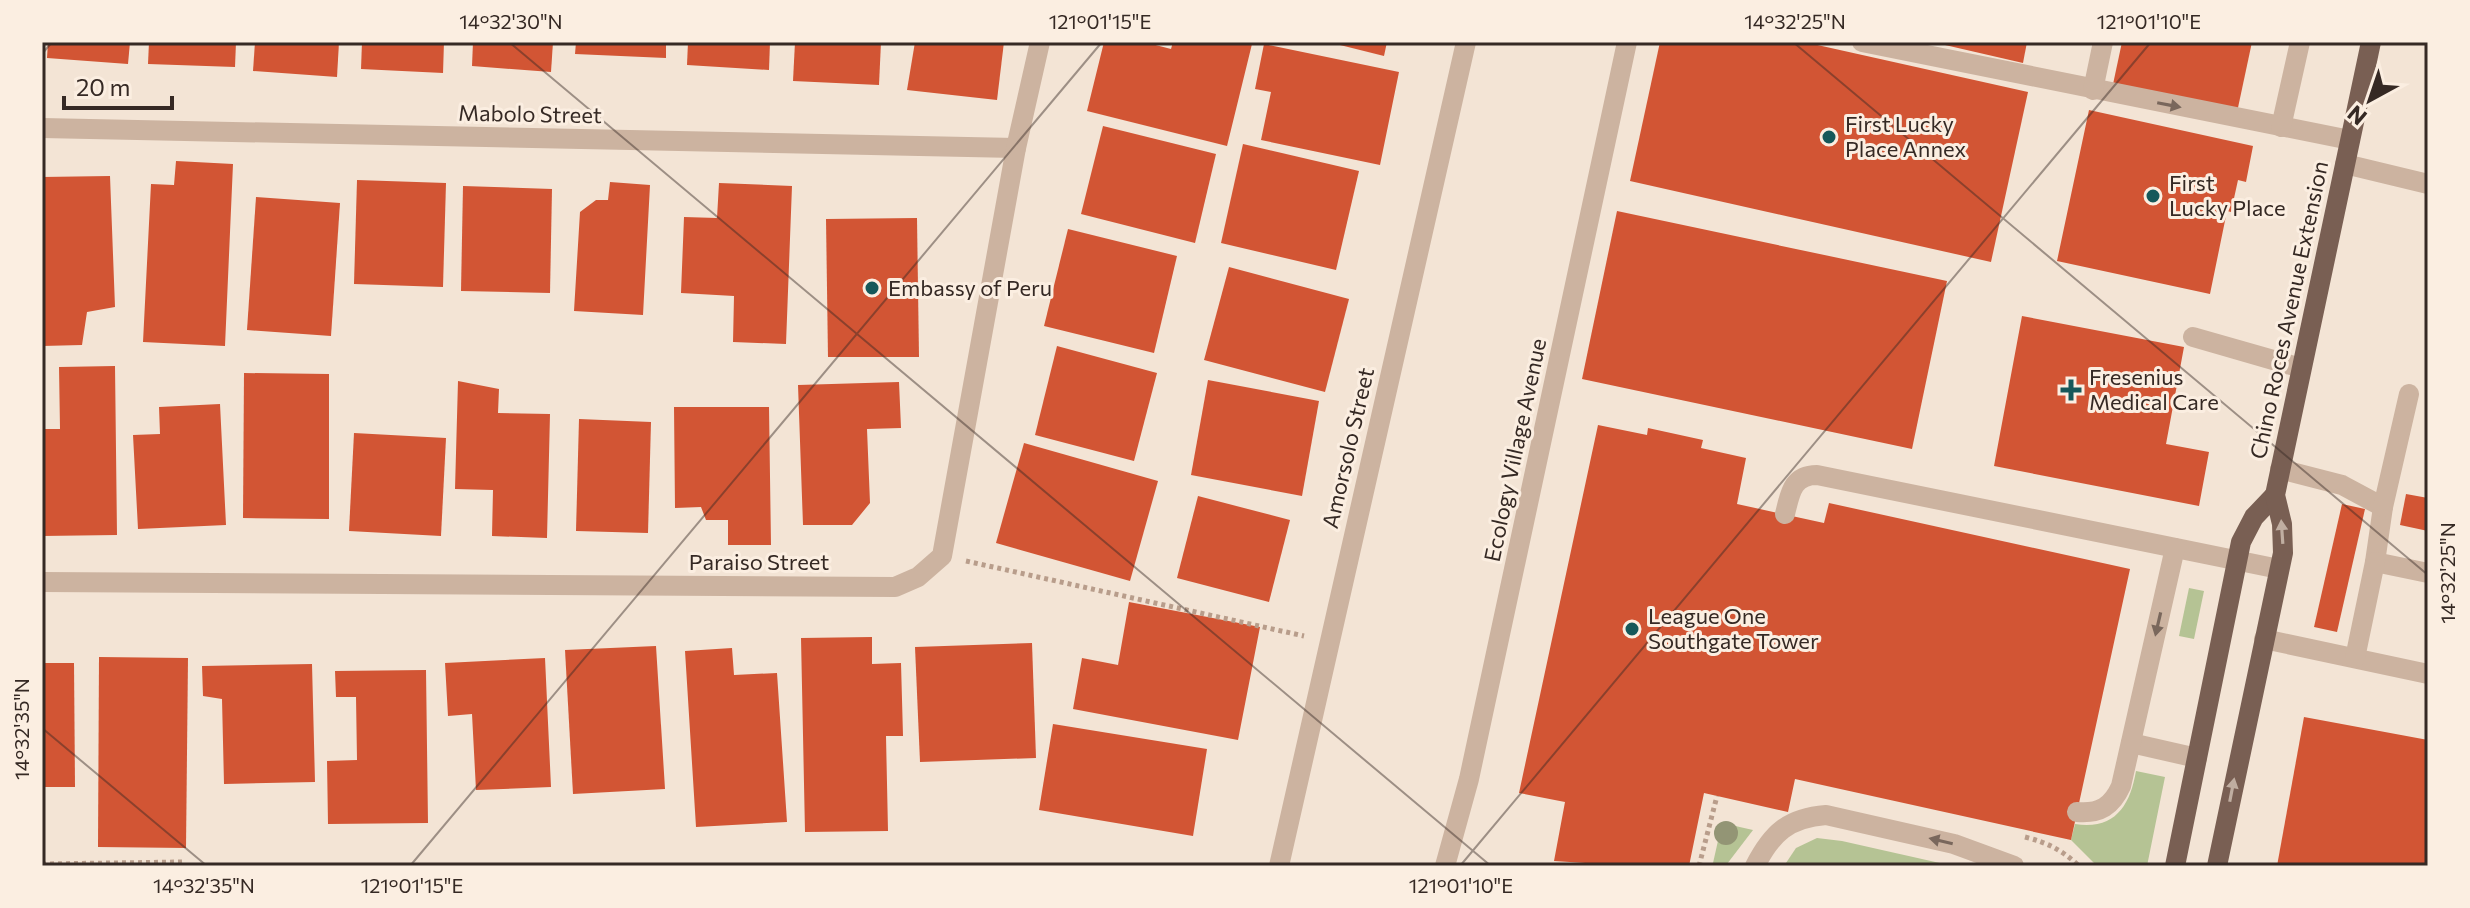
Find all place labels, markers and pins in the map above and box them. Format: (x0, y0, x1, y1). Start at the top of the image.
place label: First Lucky Place Annex (1845, 110, 1967, 162)
marker: First Lucky Place Annex (1820, 128, 1838, 146)
place label: First Lucky Place (2169, 169, 2286, 221)
marker: First Lucky Place (2144, 187, 2162, 205)
place label: Embassy of Peru (888, 274, 1052, 301)
marker: Embassy of Peru (863, 279, 881, 297)
place label: Fresenius Medical Care (2089, 363, 2219, 415)
marker: Fresenius Medical Care (2060, 379, 2082, 401)
place label: League One Southgate Tower (1648, 602, 1819, 654)
marker: League One Southgate Tower (1623, 620, 1641, 638)

